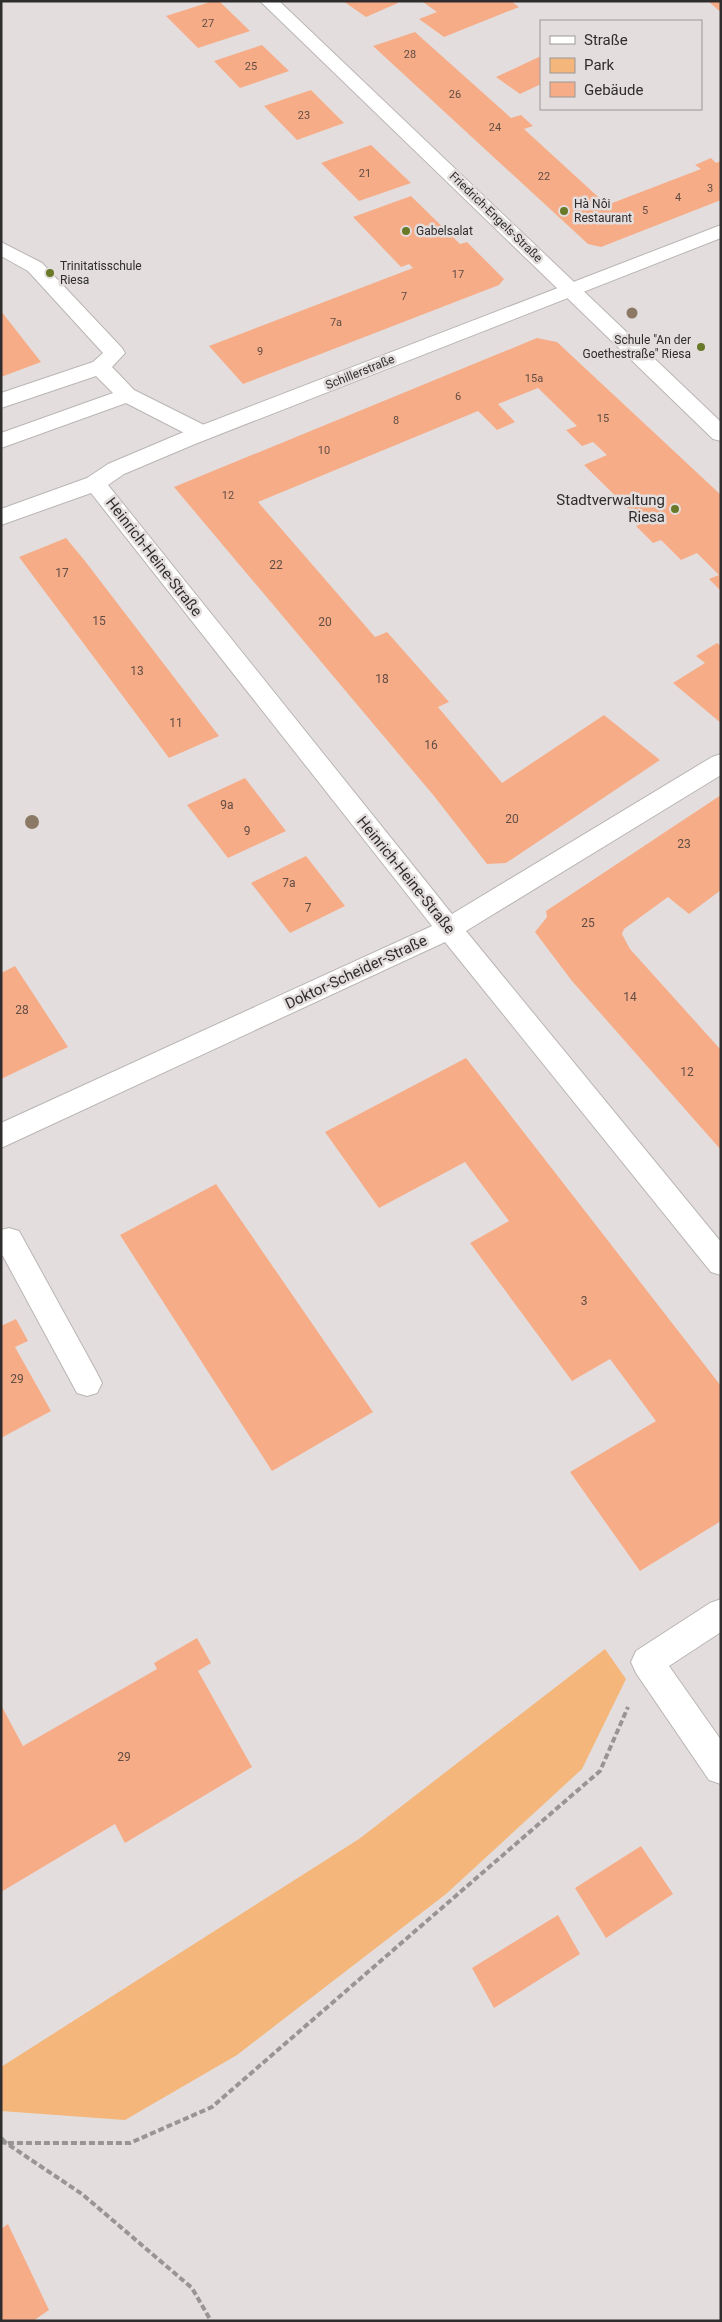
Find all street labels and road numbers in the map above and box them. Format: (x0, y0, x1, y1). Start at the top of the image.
street label: Friedrich-Engels-Straße (447, 169, 545, 265)
street label: Schillerstraße (323, 352, 397, 392)
street label: Heinrich-Heine-Straße (102, 494, 206, 620)
street label: Heinrich-Heine-Straße (353, 813, 459, 937)
street label: Doktor-Scheider-Straße (282, 931, 430, 1013)

